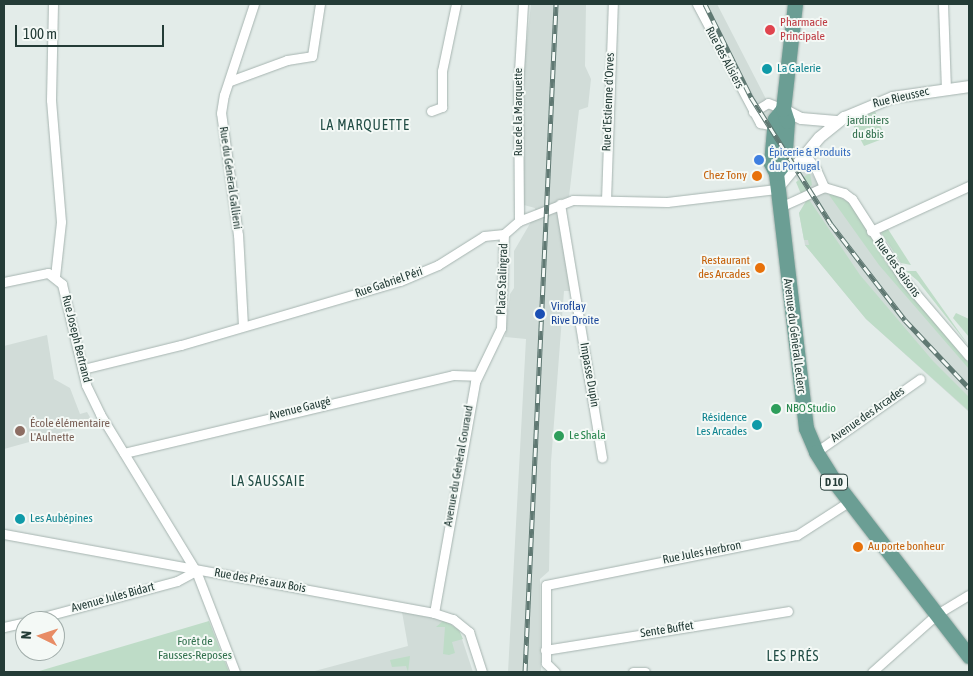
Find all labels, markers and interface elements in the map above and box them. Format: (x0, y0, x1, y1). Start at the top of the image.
scale bar (18, 15, 166, 47)
place label: Pharmacie Principale (780, 16, 828, 44)
marker: Pharmacie Principale (764, 24, 776, 36)
text: 100 m (23, 25, 57, 42)
street label: Rue des Alisiers (702, 25, 746, 91)
street label: Rue d'Estienne d'Orves (600, 52, 618, 152)
place label: La Galerie (777, 62, 821, 76)
marker: La Galerie (761, 63, 773, 75)
street label: Rue de la Marquette (512, 68, 526, 156)
street label: Rue Rieussec (872, 85, 930, 111)
park label: jardiniers du 8bis (847, 114, 889, 142)
district label: LA MARQUETTE (319, 117, 411, 133)
street label: Rue du Général Gallieni (216, 126, 244, 230)
place label: Épicerie & Produits du Portugal (769, 146, 851, 174)
marker: Épicerie & Produits du Portugal (753, 154, 765, 166)
place label: Chez Tony (703, 169, 747, 183)
marker: Chez Tony (751, 170, 763, 182)
street label: Rue des Saisons (871, 236, 923, 300)
street label: Place Stalingrad (495, 243, 511, 315)
place label: Restaurant des Arcades (698, 254, 750, 282)
marker: Restaurant des Arcades (754, 262, 766, 274)
street label: Rue Gabriel Péri (353, 265, 425, 301)
street label: Avenue du Général Leclerc (780, 278, 808, 394)
street label: Rue Joseph Bertrand (58, 294, 94, 384)
place label: Viroflay Rive Droite (551, 300, 599, 328)
marker: Viroflay Rive Droite (533, 307, 547, 321)
street label: Impasse Dupin (576, 342, 602, 408)
street label: Avenue des Arcades (828, 384, 908, 446)
street label: Avenue Gaugé (268, 394, 332, 424)
place label: NBO Studio (786, 402, 836, 416)
marker: NBO Studio (770, 403, 782, 415)
street label: Avenue du Général Gouraud (441, 404, 477, 528)
place label: Résidence Les Arcades (696, 411, 747, 439)
place label: École élémentaire L'Aulnette (30, 417, 110, 445)
marker: Résidence Les Arcades (751, 419, 763, 431)
marker: École élémentaire L'Aulnette (14, 425, 26, 437)
place label: Le Shala (569, 429, 606, 443)
marker: Le Shala (553, 430, 565, 442)
district label: LA SAUSSAIE (229, 473, 307, 489)
road number: D 10 (819, 474, 849, 491)
place label: Les Aubépines (30, 512, 93, 526)
marker: Les Aubépines (14, 513, 26, 525)
street label: Rue Jules Herbron (662, 538, 742, 568)
place label: Au porte bonheur (868, 540, 944, 554)
marker: Au porte bonheur (852, 541, 864, 553)
street label: Rue des Prés aux Bois (213, 566, 307, 596)
street label: Avenue Jules Bidart (70, 580, 156, 616)
north arrow (15, 611, 65, 661)
street label: Sente Buffet (639, 619, 695, 641)
text: N (18, 630, 34, 640)
park label: Forêt de Fausses-Reposes (158, 635, 232, 663)
district label: LES PRÉS (766, 648, 820, 664)

